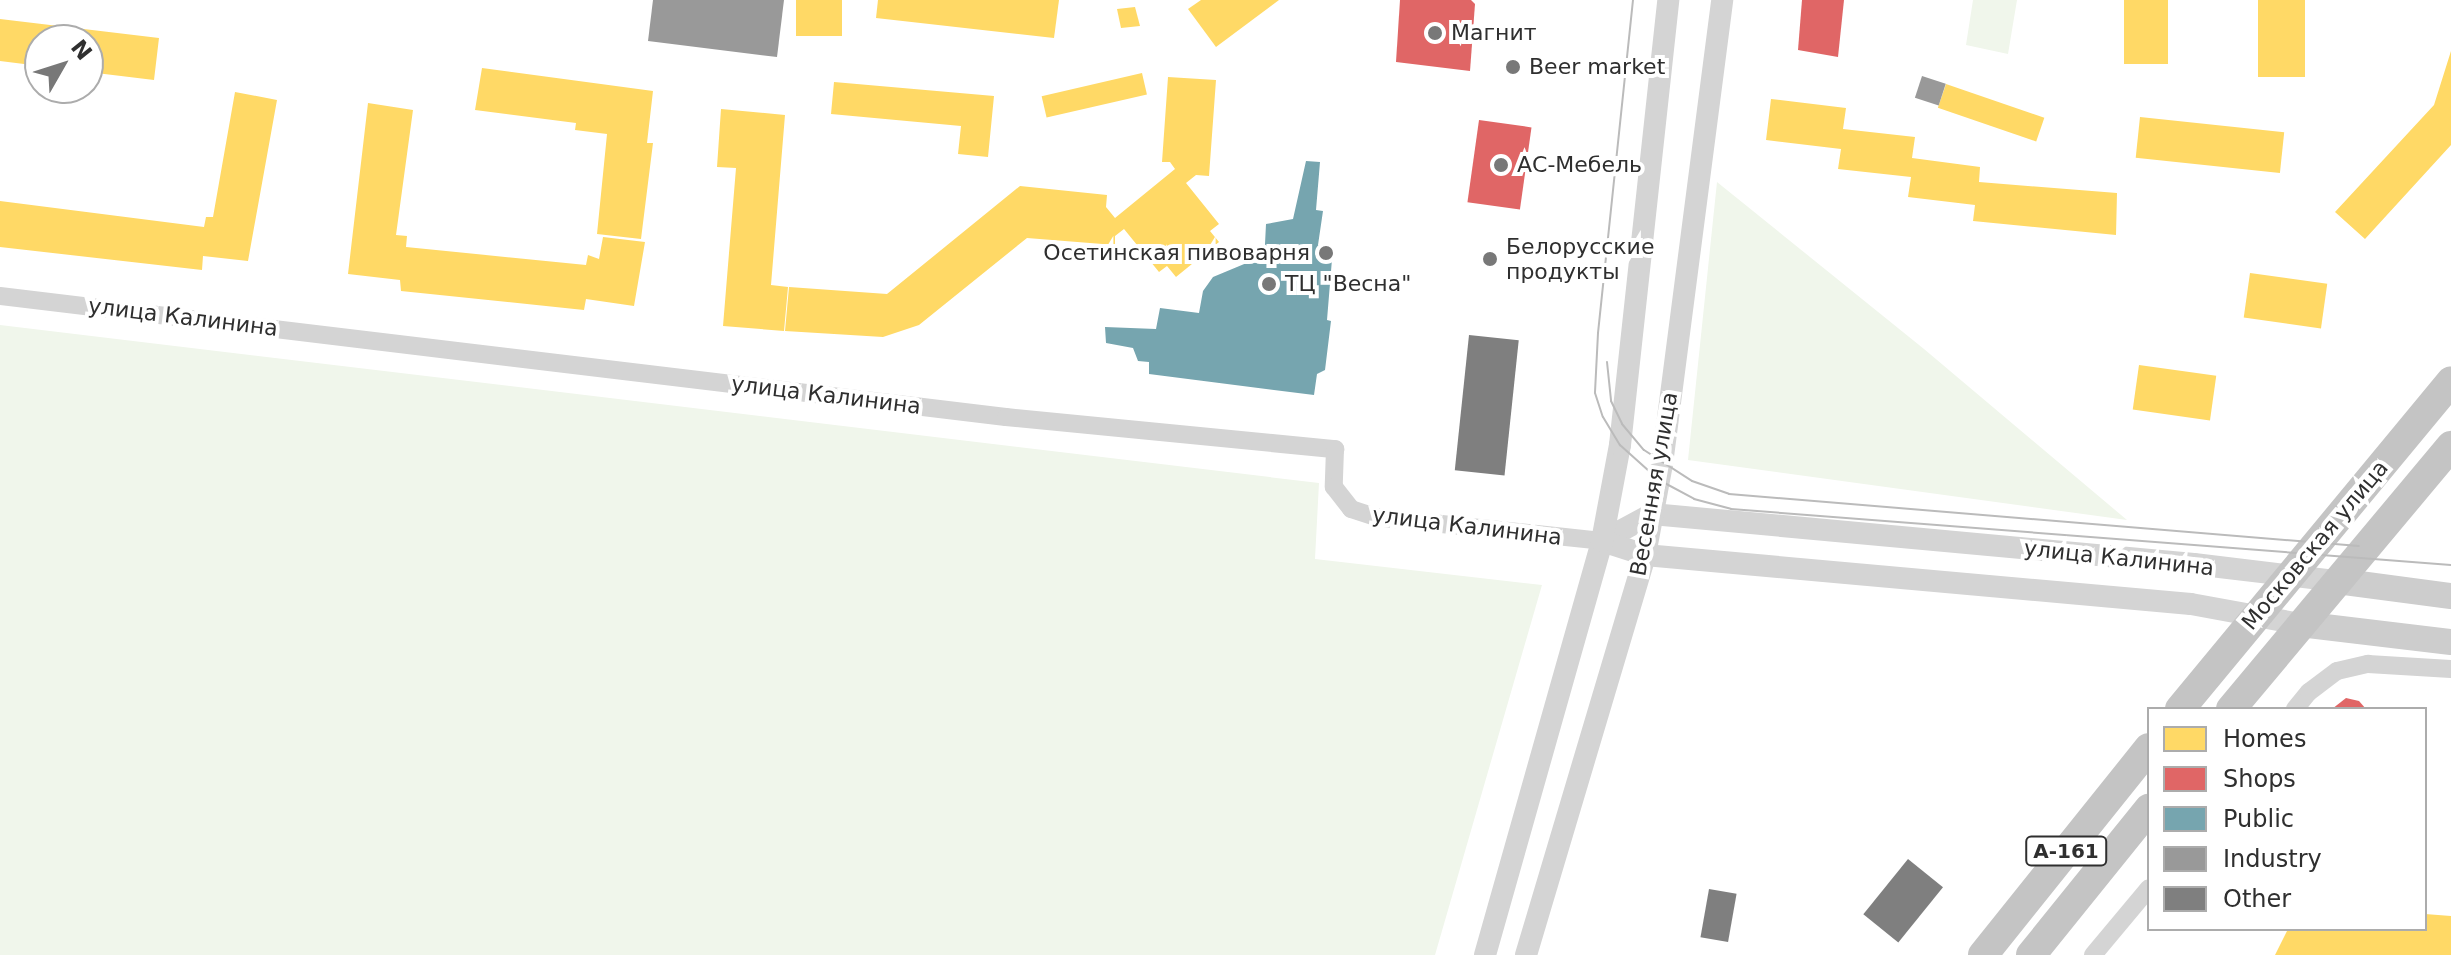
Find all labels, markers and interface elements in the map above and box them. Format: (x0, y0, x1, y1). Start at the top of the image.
place label: Магнит (1451, 20, 1537, 46)
north arrow (24, 24, 104, 104)
marker: Магнит (1426, 24, 1444, 42)
text: N (66, 35, 97, 65)
place label: Beer market (1529, 54, 1665, 80)
marker: Beer market (1504, 58, 1522, 76)
place label: АС-Мебель (1517, 152, 1642, 178)
marker: АС-Мебель (1492, 156, 1510, 174)
place label: Белорусские продукты (1506, 233, 1654, 284)
place label: Осетинская пивоварня (1043, 240, 1310, 266)
marker: Осетинская пивоварня (1317, 244, 1335, 262)
marker: Белорусские продукты (1481, 250, 1499, 268)
place label: ТЦ "Весна" (1285, 271, 1411, 297)
marker: ТЦ "Весна" (1260, 275, 1278, 293)
street label: улица Калинина (87, 292, 279, 342)
street label: улица Калинина (730, 370, 922, 420)
street label: Весенняя улица (1625, 390, 1683, 578)
street label: Московская улица (2236, 455, 2394, 635)
street label: улица Калинина (1371, 501, 1563, 551)
street label: улица Калинина (2023, 535, 2215, 581)
legend (2147, 707, 2427, 931)
text: Homes (2223, 725, 2306, 753)
text: Shops (2223, 765, 2296, 793)
text: Public (2223, 805, 2294, 833)
road number: А-161 (2024, 835, 2108, 867)
text: Industry (2223, 845, 2322, 873)
text: Other (2223, 885, 2291, 913)

